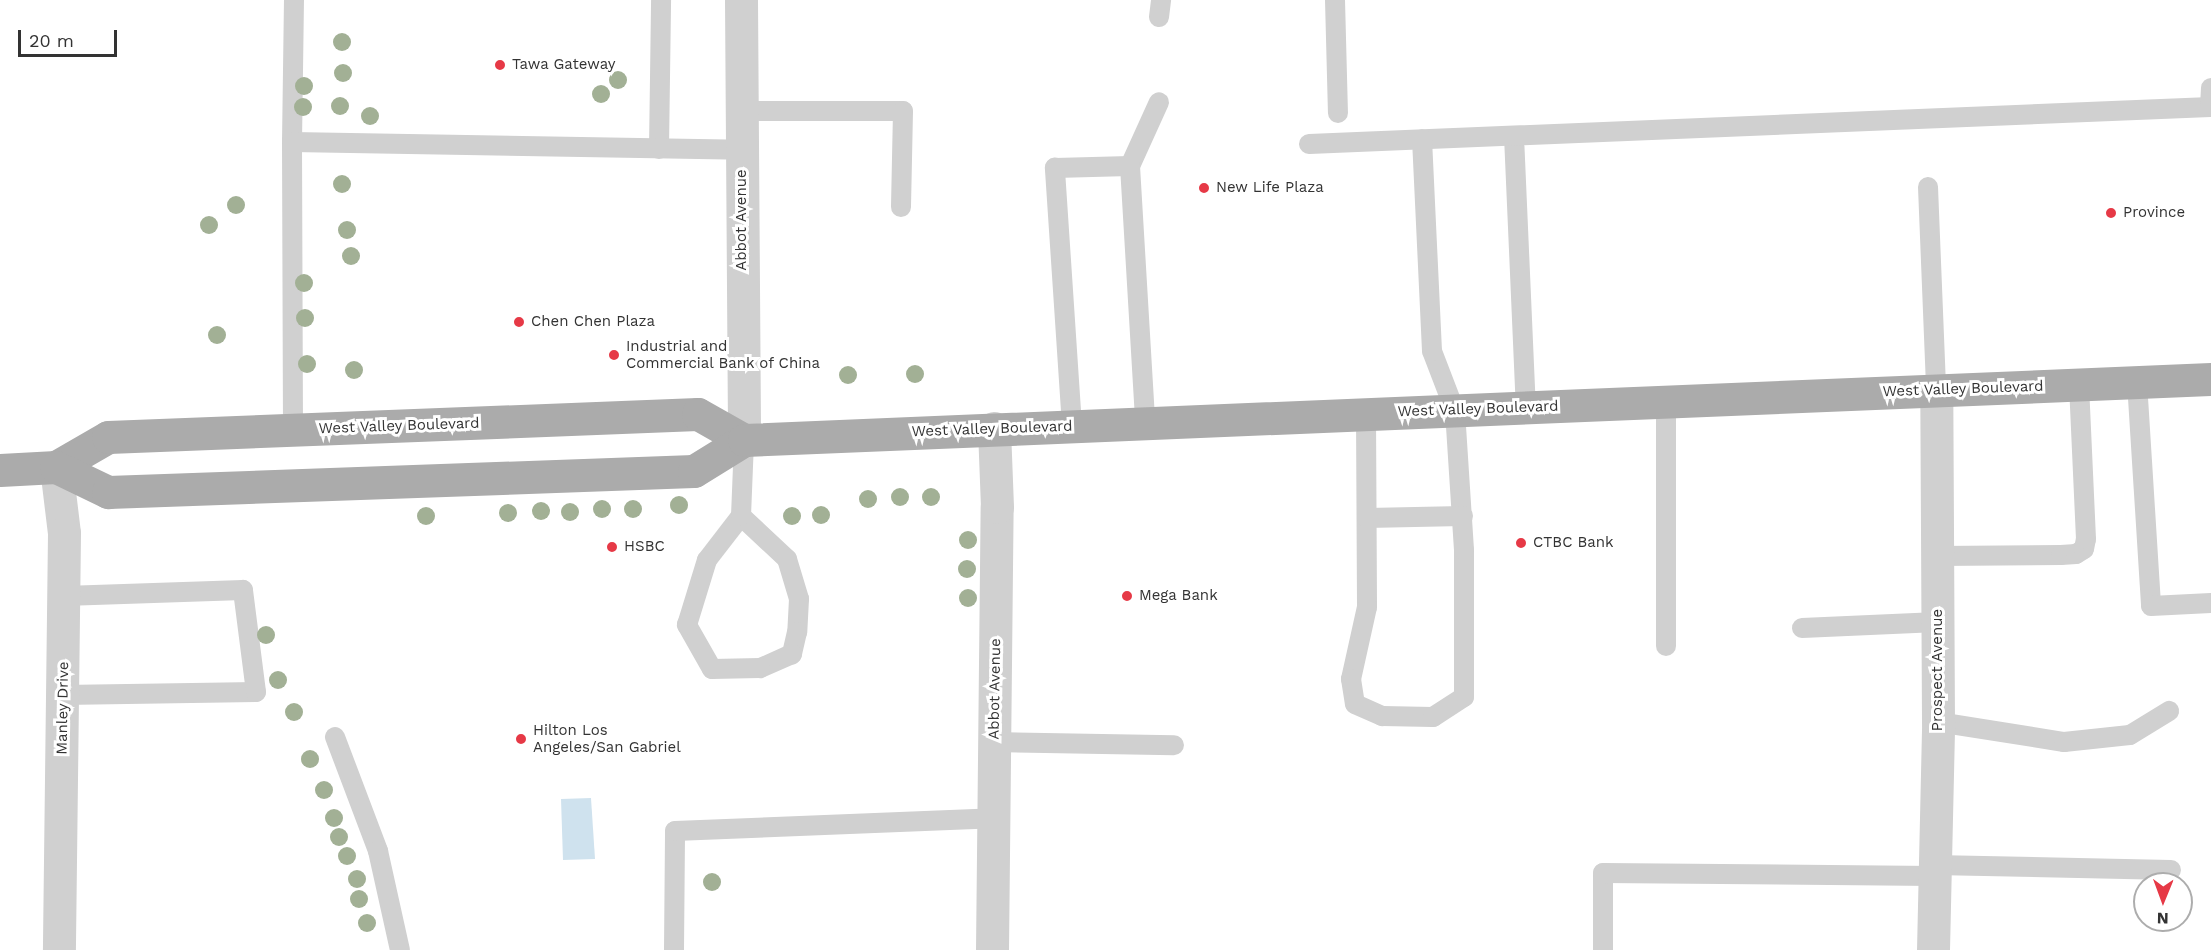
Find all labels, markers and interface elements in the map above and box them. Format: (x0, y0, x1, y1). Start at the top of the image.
scale bar (21, 18, 120, 56)
text: 20 m (29, 30, 74, 51)
place label: Tawa Gateway (512, 56, 616, 74)
marker: Tawa Gateway (493, 58, 507, 72)
street label: Abbot Avenue (733, 169, 751, 271)
place label: New Life Plaza (1216, 179, 1324, 197)
marker: New Life Plaza (1197, 181, 1211, 195)
place label: Province (2123, 204, 2185, 222)
marker: Province (2104, 206, 2118, 220)
place label: Chen Chen Plaza (531, 313, 655, 331)
marker: Chen Chen Plaza (512, 315, 526, 329)
place label: Industrial and Commercial Bank of China (626, 337, 821, 372)
marker: Industrial and Commercial Bank of China (607, 348, 621, 362)
street label: West Valley Boulevard (1882, 377, 2044, 401)
street label: West Valley Boulevard (1397, 397, 1559, 421)
street label: West Valley Boulevard (318, 414, 480, 438)
street label: West Valley Boulevard (911, 417, 1073, 441)
place label: CTBC Bank (1533, 534, 1614, 552)
marker: CTBC Bank (1514, 536, 1528, 550)
place label: HSBC (624, 538, 665, 556)
marker: HSBC (605, 540, 619, 554)
place label: Mega Bank (1139, 587, 1218, 605)
marker: Mega Bank (1120, 589, 1134, 603)
street label: Prospect Avenue (1929, 609, 1947, 731)
street label: Abbot Avenue (985, 638, 1005, 740)
street label: Manley Drive (53, 661, 73, 755)
place label: Hilton Los Angeles/San Gabriel (533, 721, 681, 756)
marker: Hilton Los Angeles/San Gabriel (514, 732, 528, 746)
north arrow (2133, 872, 2193, 932)
text: N (2157, 909, 2169, 928)

